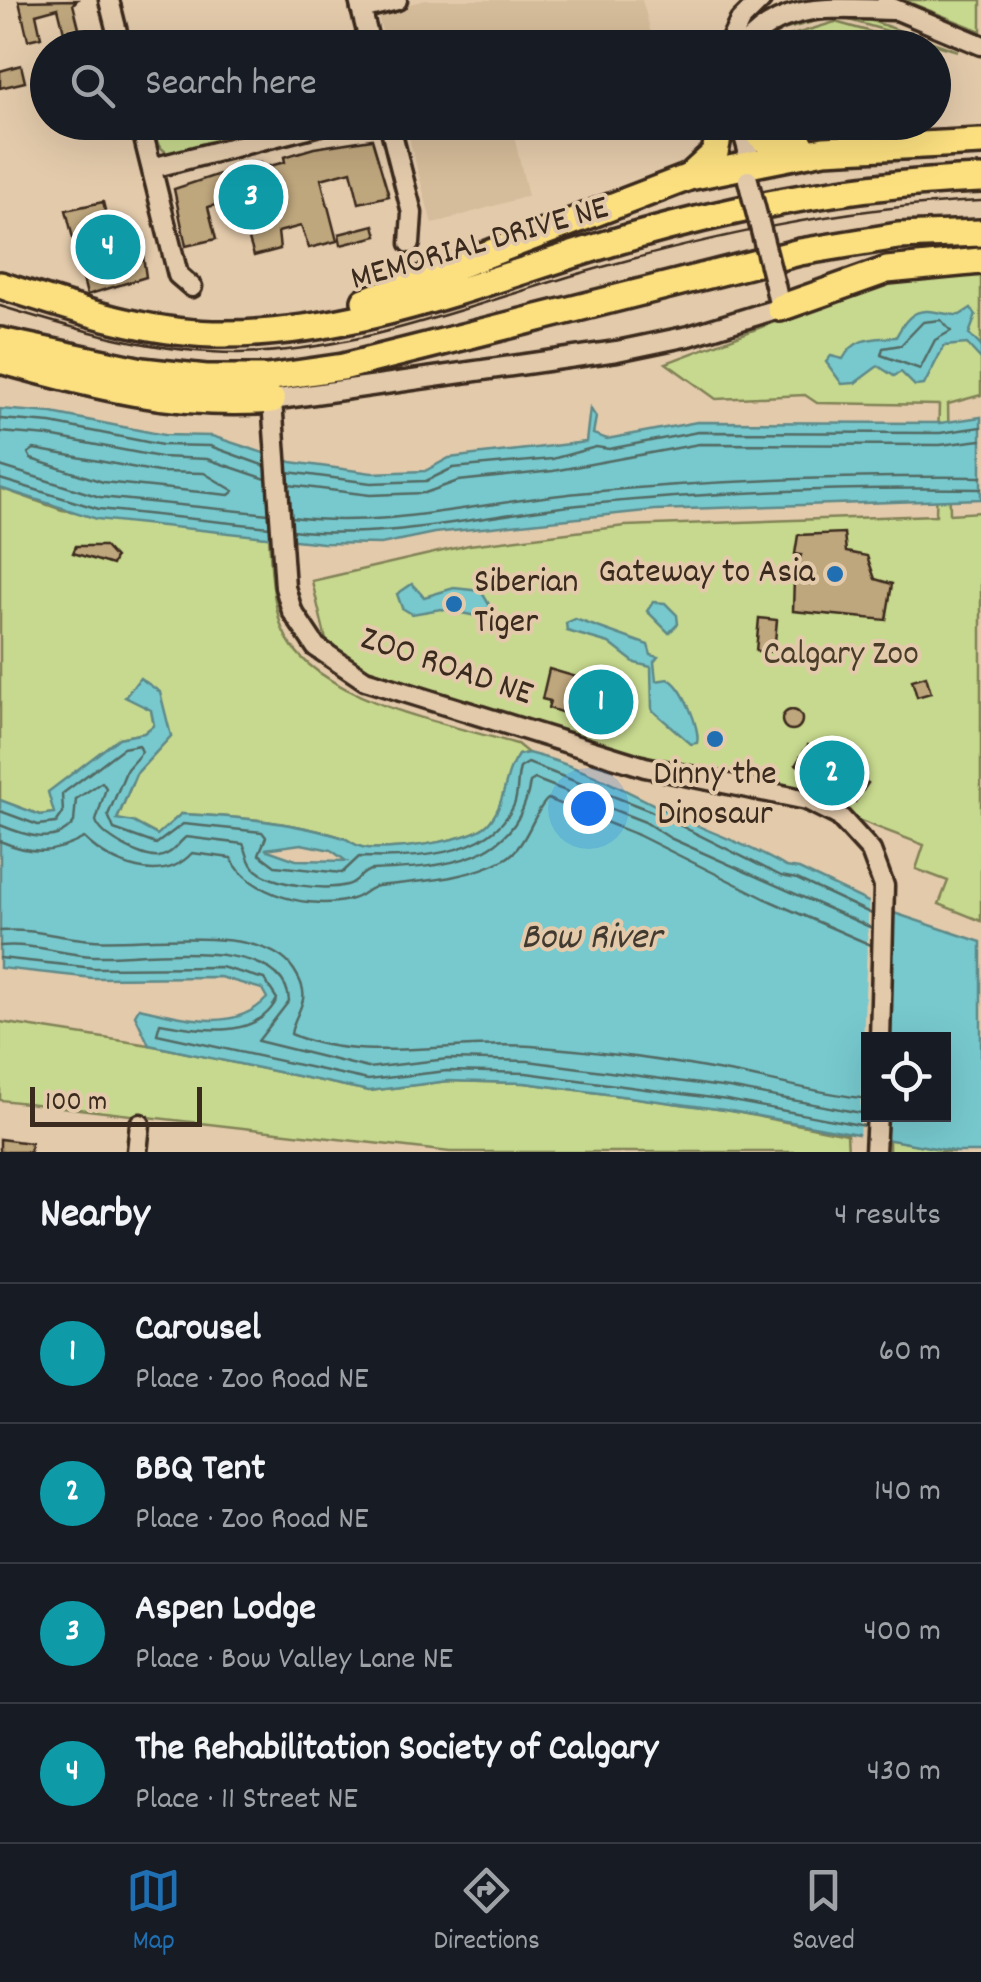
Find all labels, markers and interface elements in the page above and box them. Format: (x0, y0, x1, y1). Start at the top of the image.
search box (30, 30, 951, 140)
icon: search (65, 58, 120, 113)
text: Search here (145, 58, 317, 113)
pin: 3 (218, 160, 284, 234)
street label: MEMORIAL DRIVE NE (345, 184, 615, 306)
pin: 4 (76, 210, 140, 284)
place label: Gateway to Asia (598, 549, 816, 599)
place label: Siberian Tiger (474, 559, 578, 649)
marker: Gateway to Asia (824, 563, 846, 585)
marker: Siberian Tiger (443, 593, 465, 615)
street label: ZOO ROAD NE (353, 615, 539, 721)
park label: Calgary Zoo (763, 631, 919, 681)
pin: 1 (568, 664, 634, 740)
marker: Dinny the Dinosaur (704, 728, 726, 750)
pin: 2 (800, 736, 864, 810)
place label: Dinny the Dinosaur (653, 751, 777, 841)
your location (563, 783, 614, 834)
water label: Bow River (521, 912, 665, 967)
map controls (861, 1032, 951, 1122)
button: locate (861, 1032, 951, 1122)
scale bar (30, 1082, 202, 1126)
text: 100 m (45, 1084, 107, 1124)
text: Nearby (40, 1187, 150, 1247)
text: 4 results (834, 1194, 941, 1240)
text: Carousel (135, 1303, 261, 1358)
text: 1 (69, 1330, 76, 1376)
text: 60 m (879, 1330, 941, 1376)
text: Place · Zoo Road NE (135, 1358, 369, 1404)
text: BBQ Tent (135, 1443, 265, 1498)
text: 2 (66, 1470, 79, 1516)
text: 140 m (874, 1470, 941, 1516)
text: Place · Zoo Road NE (135, 1498, 369, 1544)
text: Aspen Lodge (135, 1583, 316, 1638)
text: 3 (65, 1610, 80, 1656)
text: 400 m (864, 1610, 941, 1656)
text: Place · Bow Valley Lane NE (135, 1638, 453, 1684)
text: The Rehabilitation Society of Calgary (135, 1723, 658, 1778)
text: 4 (66, 1750, 79, 1796)
text: 430 m (867, 1750, 941, 1796)
text: Place · 11 Street NE (135, 1778, 358, 1824)
tab: Map (126, 1863, 181, 1963)
tab: Directions (434, 1863, 540, 1963)
tab: Saved (792, 1863, 855, 1963)

